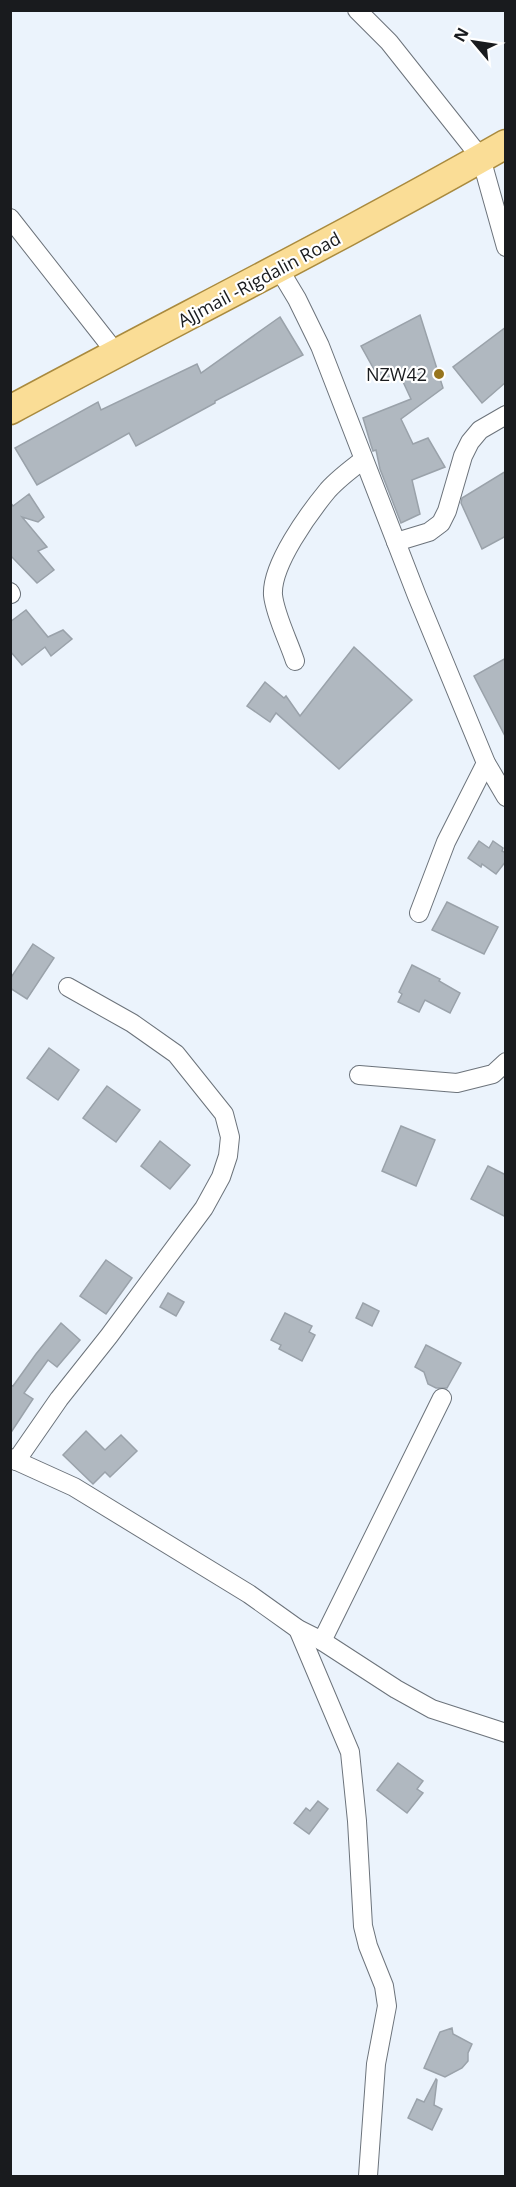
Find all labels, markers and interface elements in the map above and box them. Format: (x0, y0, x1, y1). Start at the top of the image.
north arrow (444, 12, 504, 72)
text: N (448, 24, 474, 46)
street label: AJjmail -Rigdalin Road (173, 226, 345, 332)
place label: NZW42 (366, 362, 427, 386)
marker: NZW42 (432, 367, 446, 381)

